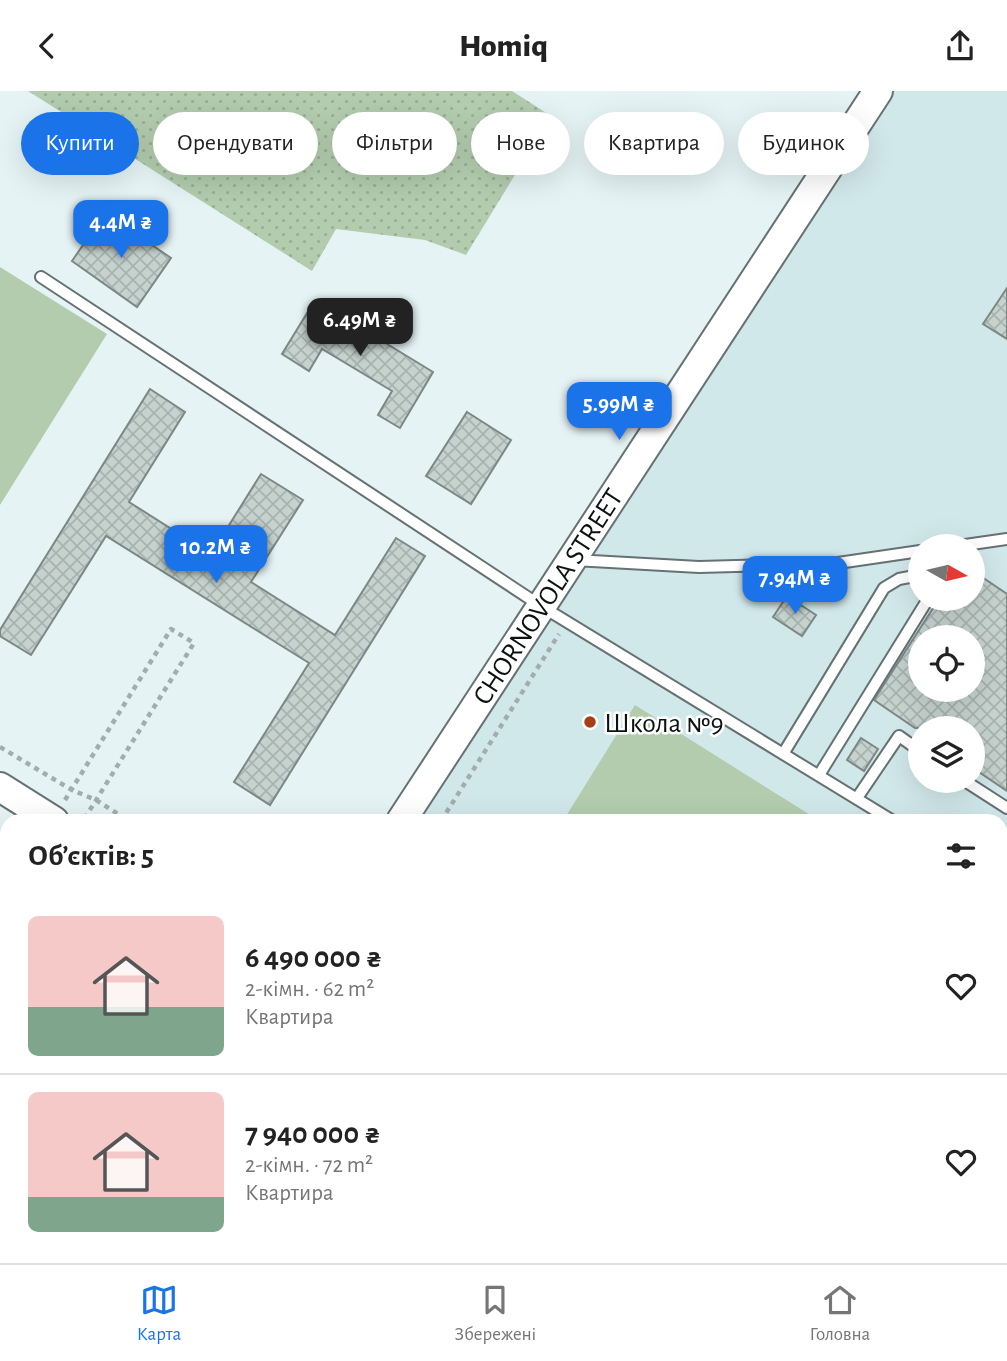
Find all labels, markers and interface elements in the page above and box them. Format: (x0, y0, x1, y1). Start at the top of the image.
icon: back (28, 27, 66, 65)
icon: share (941, 27, 979, 65)
text: Homiq (459, 30, 548, 62)
chip: Купити (21, 112, 139, 175)
chip: Орендувати (153, 112, 318, 175)
chip: Фільтри (332, 112, 457, 175)
chip: Нове (471, 112, 570, 175)
chip: Квартира (584, 112, 724, 175)
chip: Будинок (738, 112, 869, 175)
pin: 4.4M ₴ (64, 201, 178, 260)
text: 4.4M ₴ (89, 211, 153, 234)
pin: 6.49M ₴ (295, 299, 425, 358)
text: 6.49M ₴ (323, 309, 397, 332)
pin: 5.99M ₴ (554, 383, 684, 442)
text: 5.99M ₴ (583, 393, 655, 416)
street label: CHORNOVOLA STREET (469, 484, 629, 710)
pin: 10.2M ₴ (151, 525, 281, 585)
north arrow (908, 534, 985, 611)
map controls (908, 534, 985, 793)
text: 10.2M ₴ (180, 536, 252, 559)
pin: 7.94M ₴ (730, 557, 860, 616)
text: 7.94M ₴ (759, 567, 831, 590)
button: locate (908, 625, 985, 702)
place label: Школа №9 (604, 710, 724, 738)
marker: Школа №9 (582, 714, 598, 730)
button: layers (908, 716, 985, 793)
icon: filters (942, 837, 980, 875)
text: Об’єктів: 5 (28, 841, 154, 871)
text: 6 490 000 ₴ (245, 943, 383, 973)
icon: home (84, 944, 168, 1028)
icon: heart (942, 967, 980, 1005)
text: 2-кімн. · 62 m² (245, 978, 374, 1001)
text: Квартира (245, 1006, 333, 1029)
text: 7 940 000 ₴ (245, 1119, 381, 1149)
icon: home (84, 1120, 168, 1204)
icon: heart (942, 1143, 980, 1181)
text: 2-кімн. · 72 m² (245, 1154, 373, 1177)
text: Квартира (245, 1182, 333, 1205)
tab: Карта (137, 1281, 181, 1346)
tab: Збережені (455, 1281, 536, 1346)
tab: Головна (810, 1281, 870, 1346)

